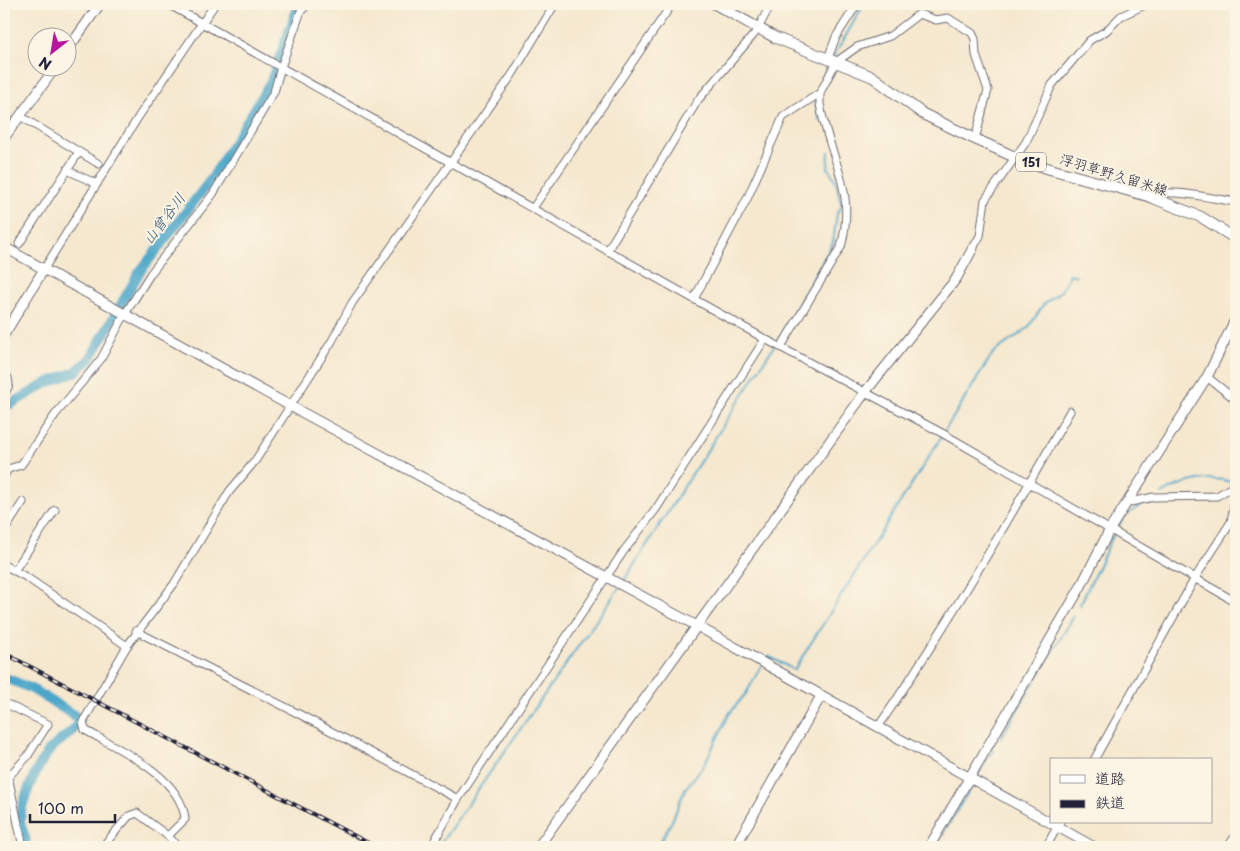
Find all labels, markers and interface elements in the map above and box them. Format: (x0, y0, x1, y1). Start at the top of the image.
north arrow (28, 28, 78, 78)
text: N (35, 52, 55, 75)
street label: 浮羽草野久留米線 (1057, 148, 1171, 200)
road number: 151 (1016, 152, 1046, 172)
water label: 山曾谷川 (136, 187, 190, 249)
legend (1050, 758, 1212, 824)
text: 道路 (1095, 766, 1125, 789)
text: 鉄道 (1095, 790, 1125, 813)
scale bar (30, 791, 115, 823)
text: 100 m (38, 796, 84, 819)

